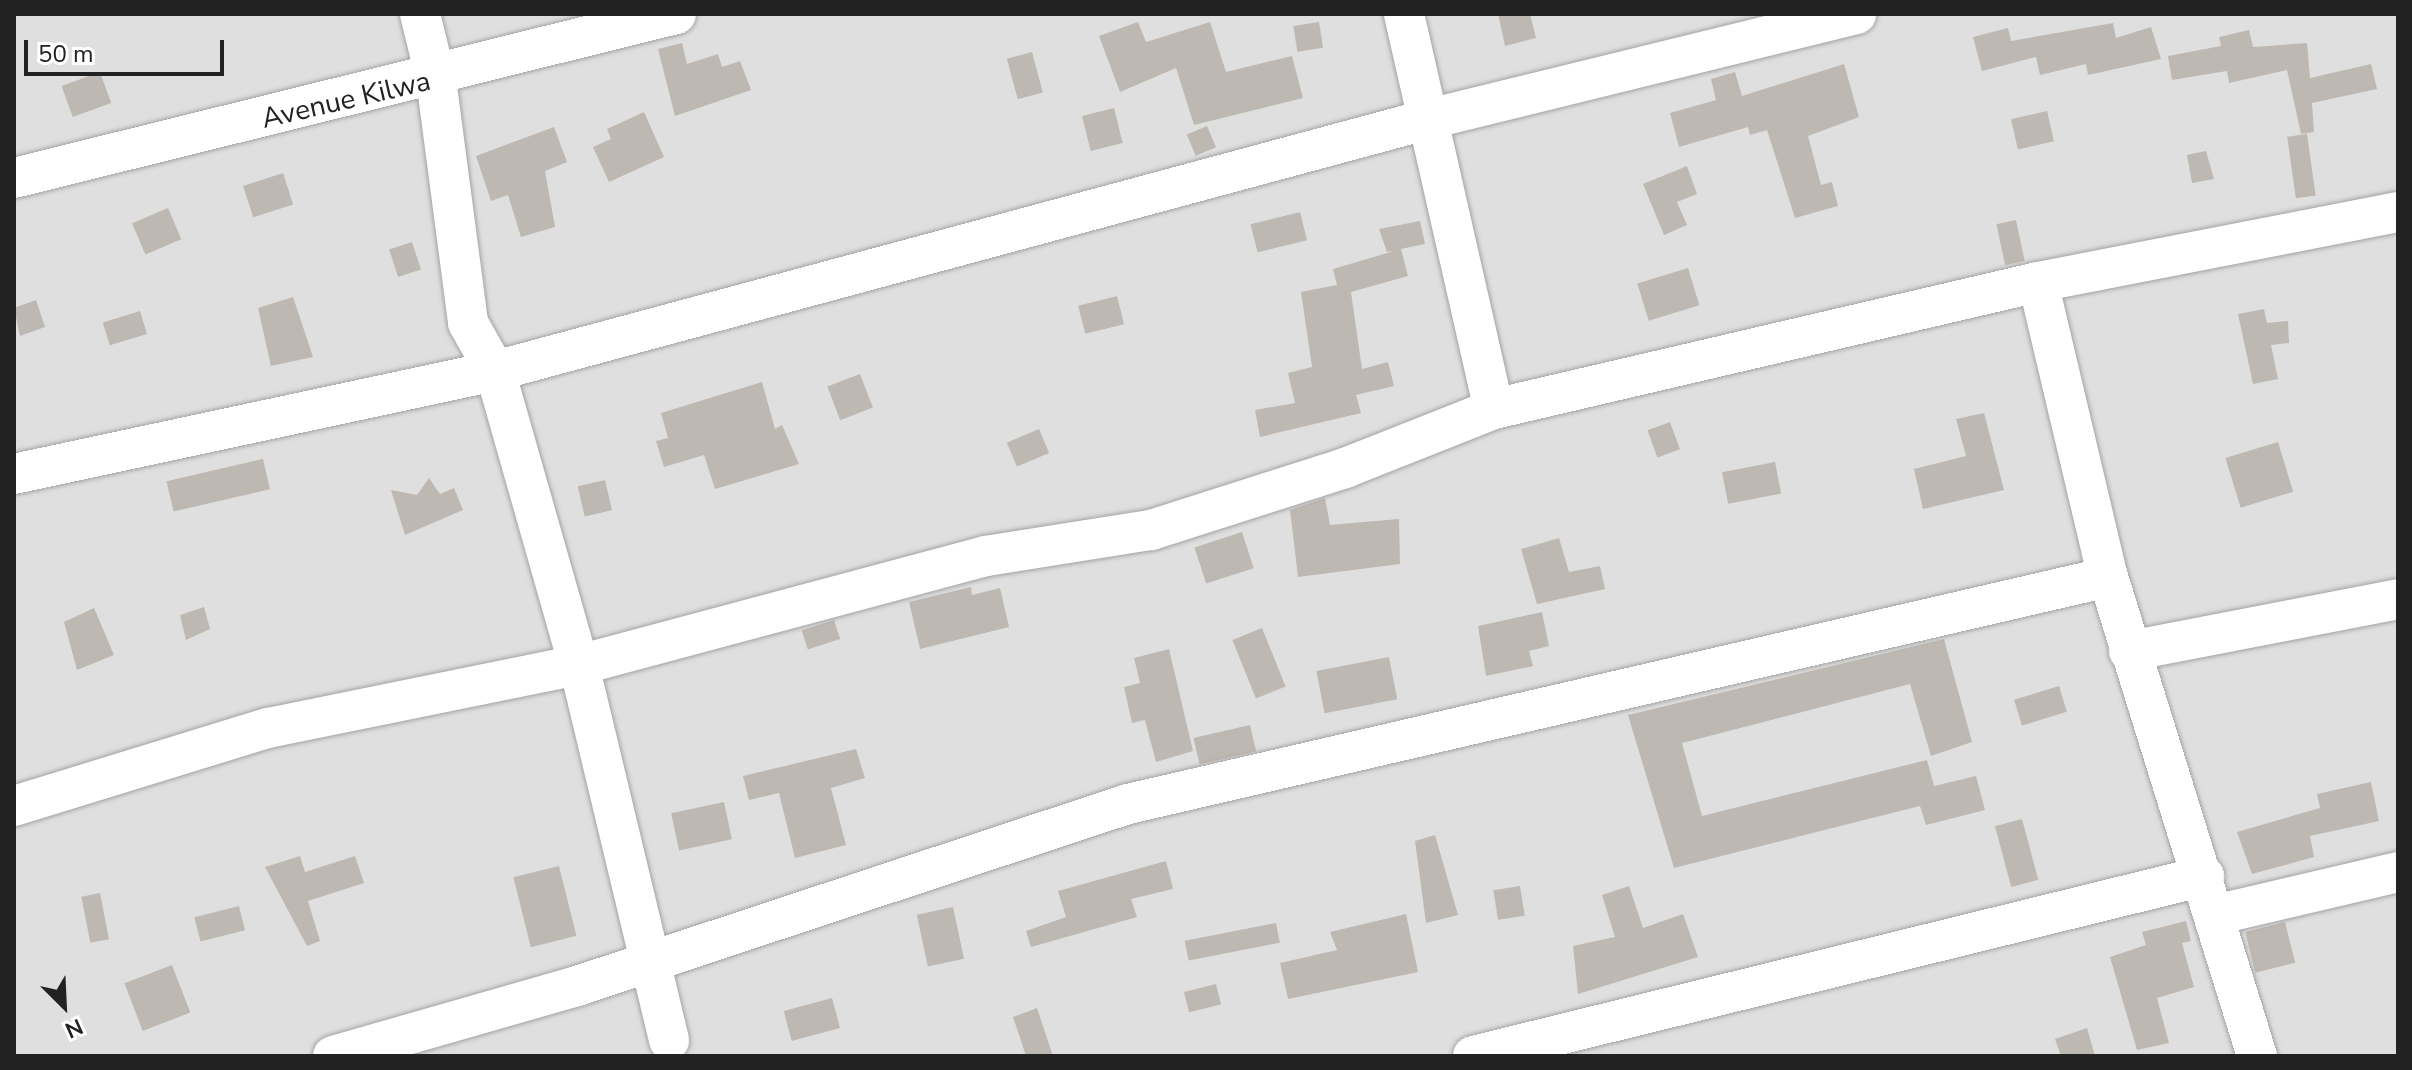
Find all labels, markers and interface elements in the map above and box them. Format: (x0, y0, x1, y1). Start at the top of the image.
scale bar (28, 24, 228, 74)
text: 50 m (38, 38, 94, 70)
street label: Avenue Kilwa (258, 64, 434, 136)
north arrow (24, 966, 104, 1046)
text: N (60, 1011, 87, 1045)

